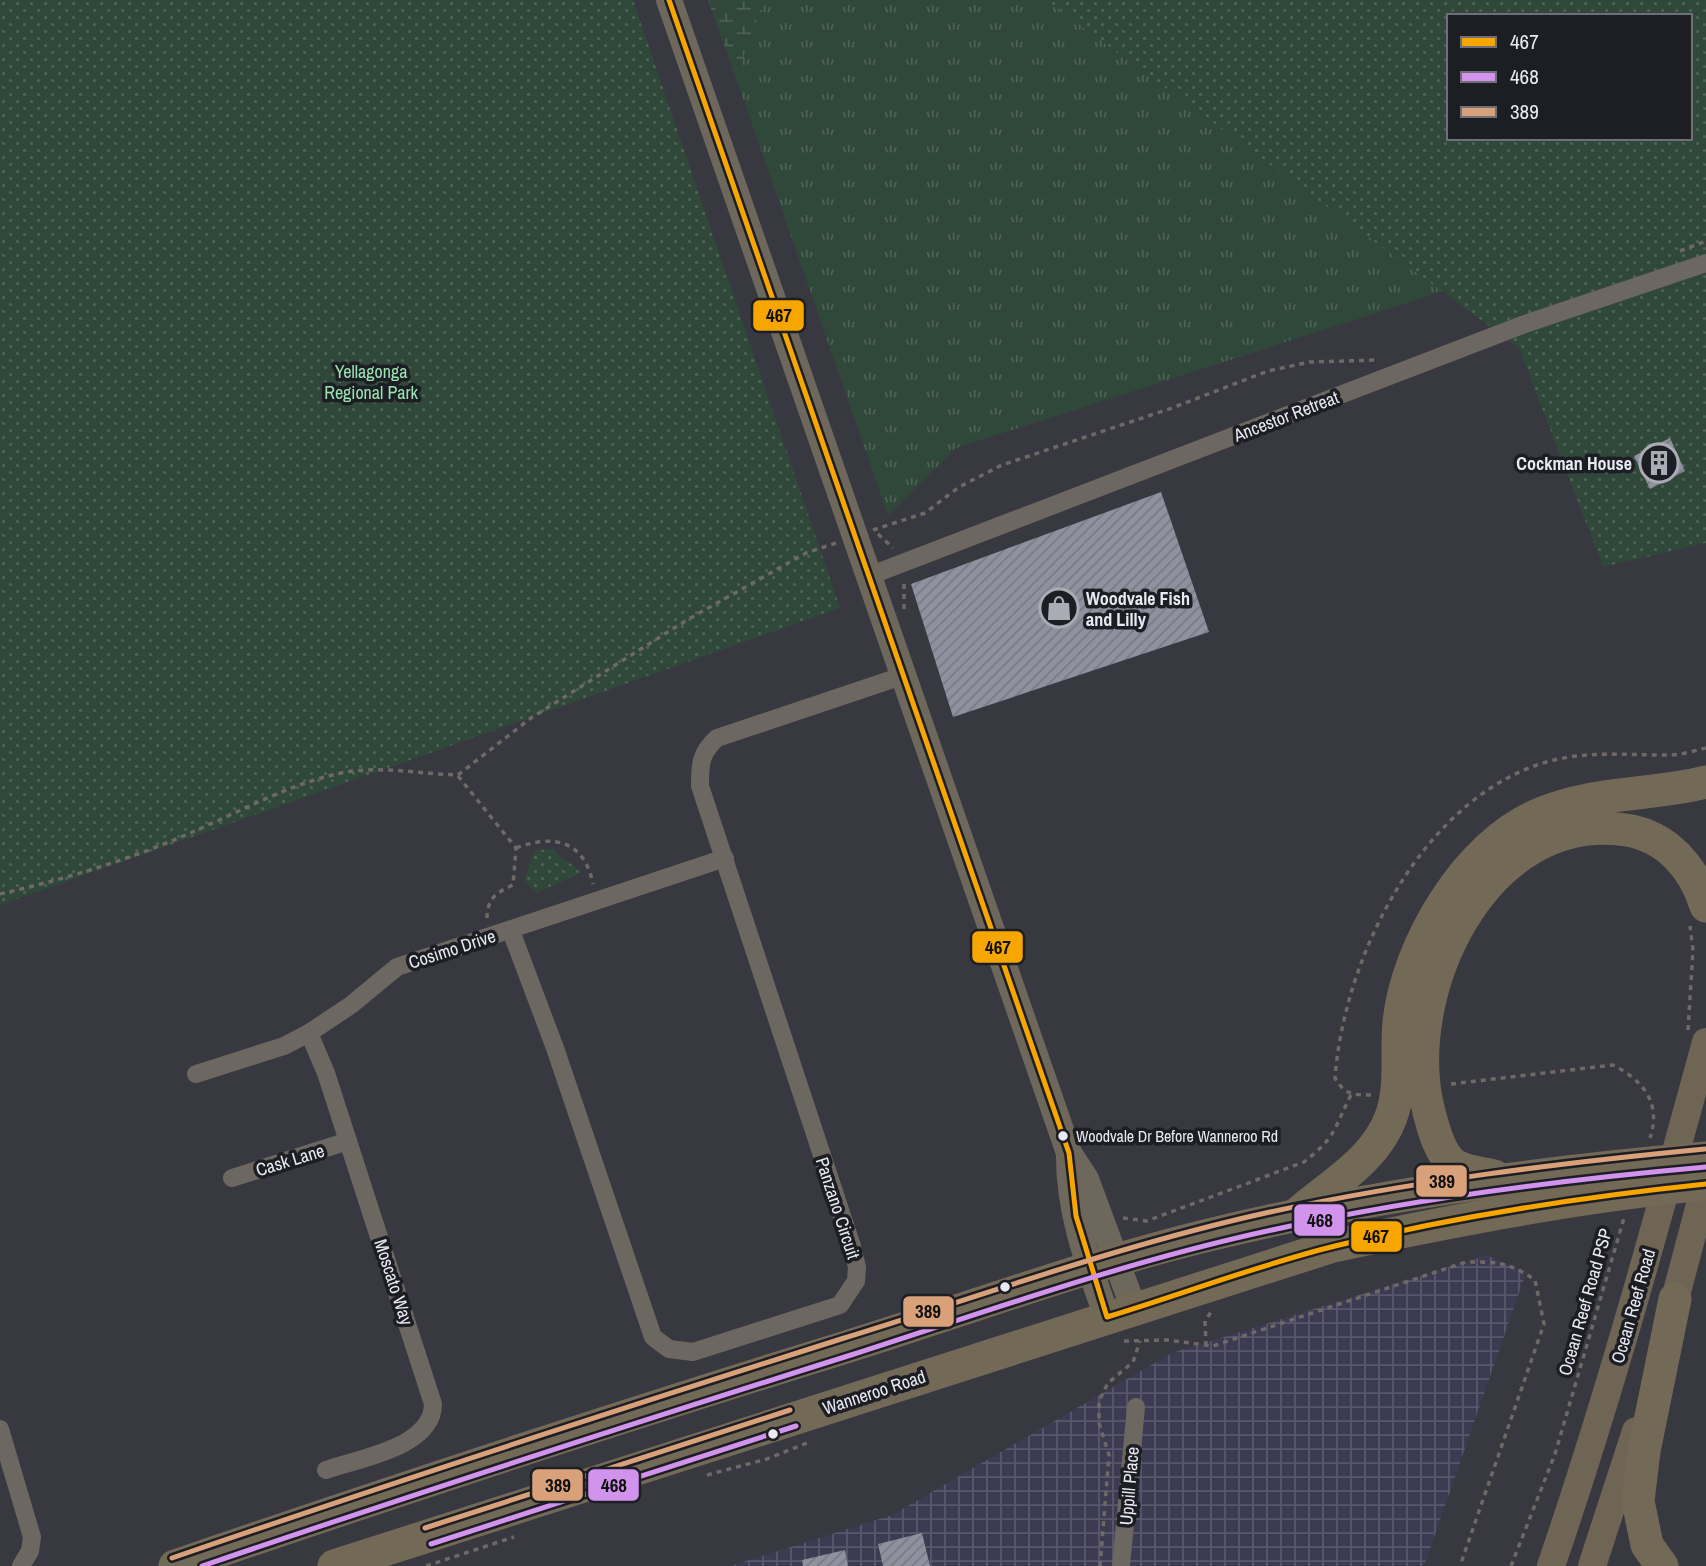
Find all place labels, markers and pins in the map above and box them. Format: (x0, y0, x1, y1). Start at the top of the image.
building icon: Cockman House (1638, 442, 1680, 484)
place label: Cockman House (1516, 451, 1632, 476)
place label: Woodvale Fish and Lilly (1086, 586, 1190, 632)
shop icon: Woodvale Fish and Lilly (1038, 587, 1080, 629)
place label: Woodvale Dr Before Wanneroo Rd (1076, 1125, 1278, 1147)
marker: Woodvale Dr Before Wanneroo Rd (1056, 1129, 1070, 1143)
unlabelled marker (998, 1280, 1012, 1294)
unlabelled marker (766, 1427, 780, 1441)

